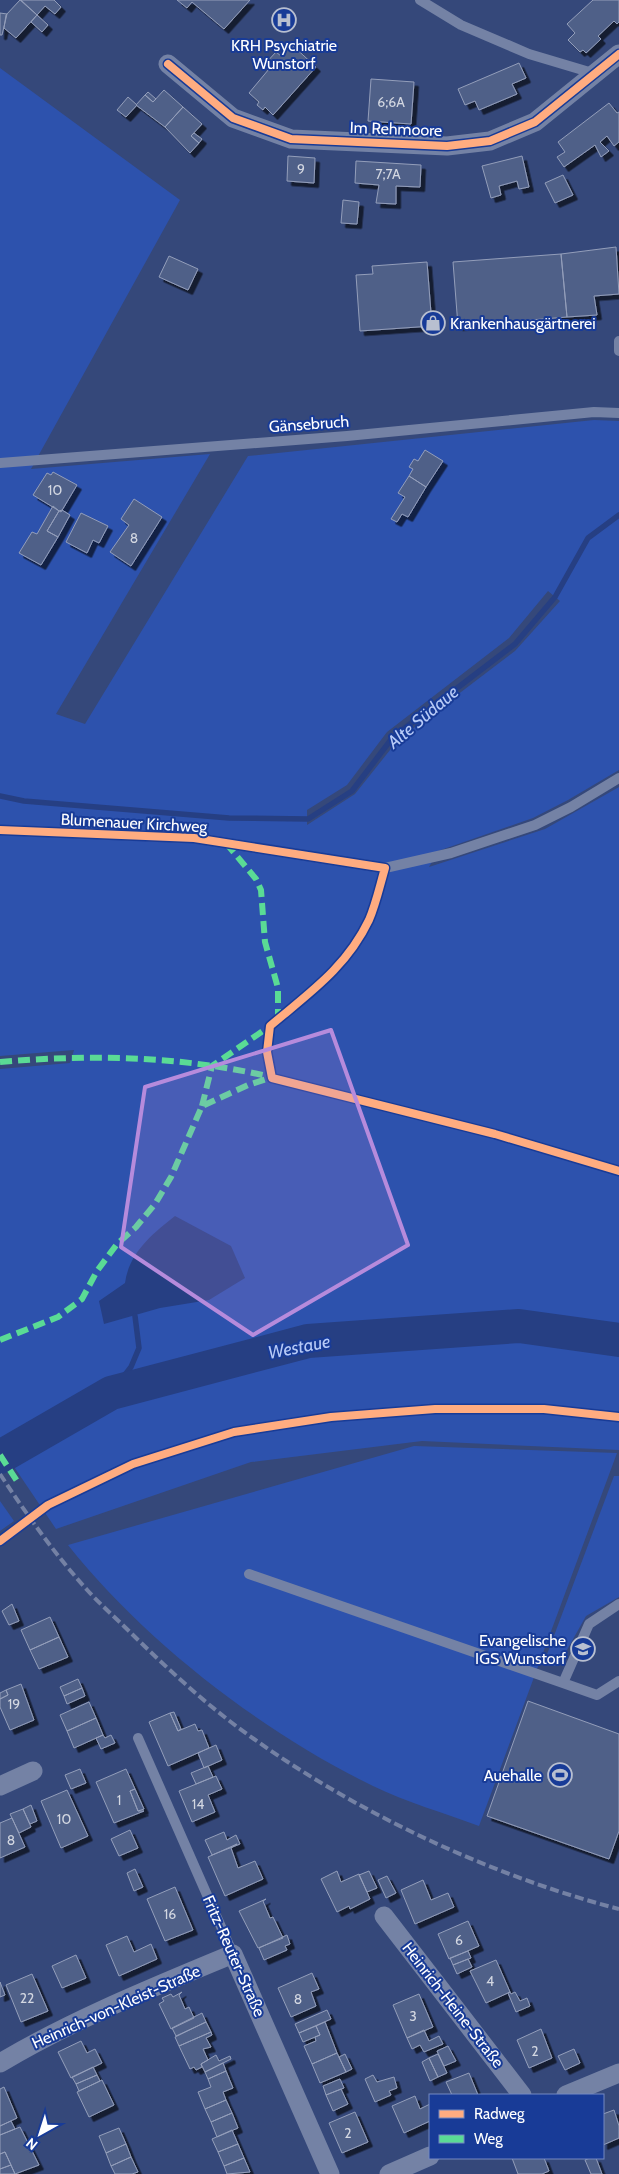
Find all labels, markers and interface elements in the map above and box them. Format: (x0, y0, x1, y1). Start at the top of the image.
hospital icon: KRH Psychiatrie Wunstorf (271, 7, 297, 33)
place label: KRH Psychiatrie Wunstorf (231, 36, 337, 73)
house number: 6;6A (377, 93, 405, 111)
street label: Im Rehmoore (349, 118, 443, 140)
house number: 9 (297, 160, 305, 178)
house number: 7;7A (375, 165, 401, 183)
shop icon: Krankenhausgärtnerei (420, 310, 446, 336)
place label: Krankenhausgärtnerei (450, 314, 596, 333)
street label: Gänsebruch (268, 412, 350, 436)
house number: 10 (48, 481, 62, 499)
house number: 8 (130, 529, 138, 547)
water label: Alte Südaue (382, 681, 463, 754)
street label: Blumenauer Kirchweg (60, 810, 209, 836)
water label: Westaue (266, 1330, 332, 1364)
place label: Evangelische IGS Wunstorf (475, 1631, 567, 1668)
school or university icon: Evangelische IGS Wunstorf (570, 1636, 596, 1662)
house number: 19 (8, 1695, 20, 1713)
sports icon: Auehalle (547, 1762, 573, 1788)
place label: Auehalle (484, 1766, 542, 1785)
house number: 1 (117, 1791, 121, 1809)
house number: 14 (192, 1795, 204, 1813)
house number: 10 (57, 1810, 71, 1828)
house number: 8 (7, 1831, 15, 1849)
street label: Fritz-Reuter-Straße (199, 1892, 269, 2020)
house number: 16 (164, 1905, 176, 1923)
house number: 6 (455, 1931, 463, 1949)
street label: Heinrich-Heine-Straße (398, 1939, 508, 2071)
street label: Heinrich-von-Kleist-Straße (29, 1961, 203, 2053)
house number: 4 (486, 1972, 494, 1990)
house number: 22 (20, 1989, 34, 2007)
house number: 8 (294, 1990, 302, 2008)
house number: 3 (409, 2007, 417, 2025)
house number: 2 (531, 2042, 539, 2060)
legend (429, 2094, 604, 2159)
text: Radweg (474, 2105, 525, 2123)
north arrow (15, 2109, 65, 2159)
house number: 2 (344, 2124, 352, 2142)
text: Weg (474, 2130, 503, 2148)
text: N (22, 2134, 41, 2154)

